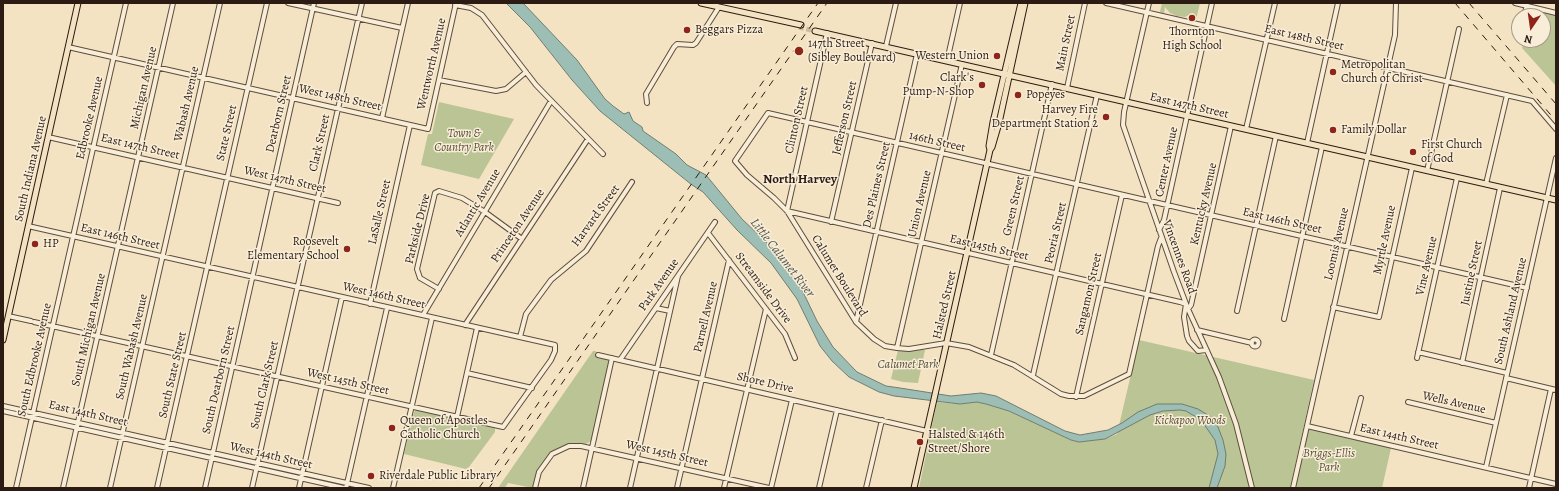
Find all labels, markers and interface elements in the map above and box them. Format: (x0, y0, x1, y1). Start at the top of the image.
north arrow (1511, 8, 1551, 48)
street label: Main Street (1053, 13, 1079, 73)
marker: Thornton High School (1187, 13, 1197, 23)
street label: Wentworth Avenue (414, 17, 450, 111)
street label: East 148th Street (1263, 22, 1345, 54)
place label: Beggars Pizza (695, 23, 763, 37)
marker: Beggars Pizza (682, 25, 692, 35)
place label: Thornton High School (1162, 25, 1222, 53)
text: N (1523, 31, 1534, 47)
place label: 147th Street (Sibley Boulevard) (808, 37, 896, 65)
street label: Michigan Avenue (127, 45, 161, 131)
marker: 147th Street (Sibley Boulevard) (793, 45, 805, 57)
place label: Western Union (915, 49, 989, 63)
marker: Western Union (992, 51, 1002, 61)
place label: Metropolitan Church of Christ (1341, 58, 1423, 86)
street label: Wabash Avenue (171, 65, 203, 143)
marker: Metropolitan Church of Christ (1328, 67, 1338, 77)
place label: Clark's Pump-N-Shop (903, 71, 974, 99)
street label: Dearborn Street (263, 74, 295, 154)
street label: Edbrooke Avenue (73, 75, 107, 161)
street label: Jefferson Street (830, 80, 860, 156)
marker: Clark's Pump-N-Shop (977, 80, 987, 90)
street label: West 148th Street (297, 81, 383, 115)
street label: Clinton Street (782, 85, 812, 155)
place label: Popeyes (1026, 88, 1065, 102)
marker: Popeyes (1013, 90, 1023, 100)
street label: East 147th Street (1148, 90, 1230, 122)
place label: Harvey Fire Department Station 2 (992, 103, 1098, 131)
street label: State Street (214, 104, 240, 162)
marker: Harvey Fire Department Station 2 (1101, 112, 1111, 122)
street label: Clark Street (306, 113, 334, 173)
street label: South Indiana Avenue (12, 115, 50, 223)
place label: Family Dollar (1341, 123, 1407, 137)
marker: Family Dollar (1328, 125, 1338, 135)
street label: Center Avenue (1153, 126, 1181, 198)
park label: Town & Country Park (434, 127, 494, 155)
street label: 146th Street (907, 129, 967, 155)
street label: East 147th Street (99, 131, 181, 163)
place label: First Church of God (1421, 138, 1482, 166)
street label: Des Plaines Street (860, 140, 894, 230)
marker: First Church of God (1408, 147, 1418, 157)
street label: Kentucky Avenue (1188, 161, 1220, 247)
street label: West 147th Street (243, 164, 327, 196)
street label: Atlantic Avenue (452, 166, 504, 240)
street label: Union Avenue (905, 169, 935, 239)
district label: North Harvey (763, 172, 837, 188)
street label: Green Street (1000, 174, 1028, 238)
street label: LaSalle Street (366, 178, 394, 246)
street label: Harvard Street (569, 182, 623, 250)
street label: Princeton Avenue (488, 186, 548, 266)
street label: Parkside Drive (402, 192, 434, 266)
street label: Peoria Street (1042, 201, 1070, 265)
street label: Myrtle Avenue (1371, 204, 1399, 276)
street label: East 146th Street (1241, 205, 1323, 237)
street label: Loomis Avenue (1322, 206, 1352, 282)
water label: Little Calumet River (746, 215, 818, 301)
street label: Vincennes Road (1159, 218, 1199, 296)
street label: East 146th Street (79, 221, 161, 253)
street label: Calumet Boulevard (808, 232, 870, 320)
street label: East 145th Street (948, 232, 1030, 264)
place label: Roosevelt Elementary School (247, 235, 339, 263)
street label: Vine Avenue (1413, 235, 1441, 297)
place label: HP (43, 237, 59, 251)
marker: HP (30, 239, 40, 249)
street label: Justine Street (1458, 239, 1486, 307)
marker: Roosevelt Elementary School (342, 244, 352, 254)
street label: Streamside Drive (732, 250, 794, 326)
street label: Sangamon Street (1073, 251, 1105, 337)
street label: Park Avenue (636, 256, 682, 314)
street label: South Ashland Avenue (1492, 256, 1530, 366)
street label: Halsted Street (930, 269, 960, 341)
street label: South Michigan Avenue (69, 272, 109, 388)
street label: West 146th Street (341, 280, 427, 312)
street label: Parnell Avenue (691, 280, 721, 354)
street label: South Wabash Avenue (113, 293, 151, 401)
street label: South Edbrooke Avenue (15, 302, 55, 418)
street label: South Dearborn Street (200, 325, 238, 435)
street label: South State Street (156, 330, 190, 420)
street label: South Clark Street (248, 340, 282, 430)
park label: Calumet Park (878, 358, 938, 372)
street label: West 145th Street (306, 366, 390, 398)
street label: Shore Drive (735, 369, 795, 397)
street label: Wells Avenue (1421, 389, 1487, 417)
street label: East 144th Street (47, 398, 129, 430)
place label: Queen of Apostles Catholic Church (400, 414, 488, 442)
park label: Kickapoo Woods (1154, 414, 1226, 428)
street label: East 144th Street (1358, 421, 1440, 453)
marker: Queen of Apostles Catholic Church (387, 423, 397, 433)
place label: Halsted & 146th Street/Shore (928, 428, 1005, 456)
marker: Halsted & 146th Street/Shore (915, 437, 925, 447)
street label: West 145th Street (625, 438, 709, 470)
street label: West 144th Street (228, 440, 314, 472)
park label: Briggs-Ellis Park (1303, 447, 1355, 475)
place label: Riverdale Public Library (379, 469, 496, 483)
marker: Riverdale Public Library (366, 471, 376, 481)

